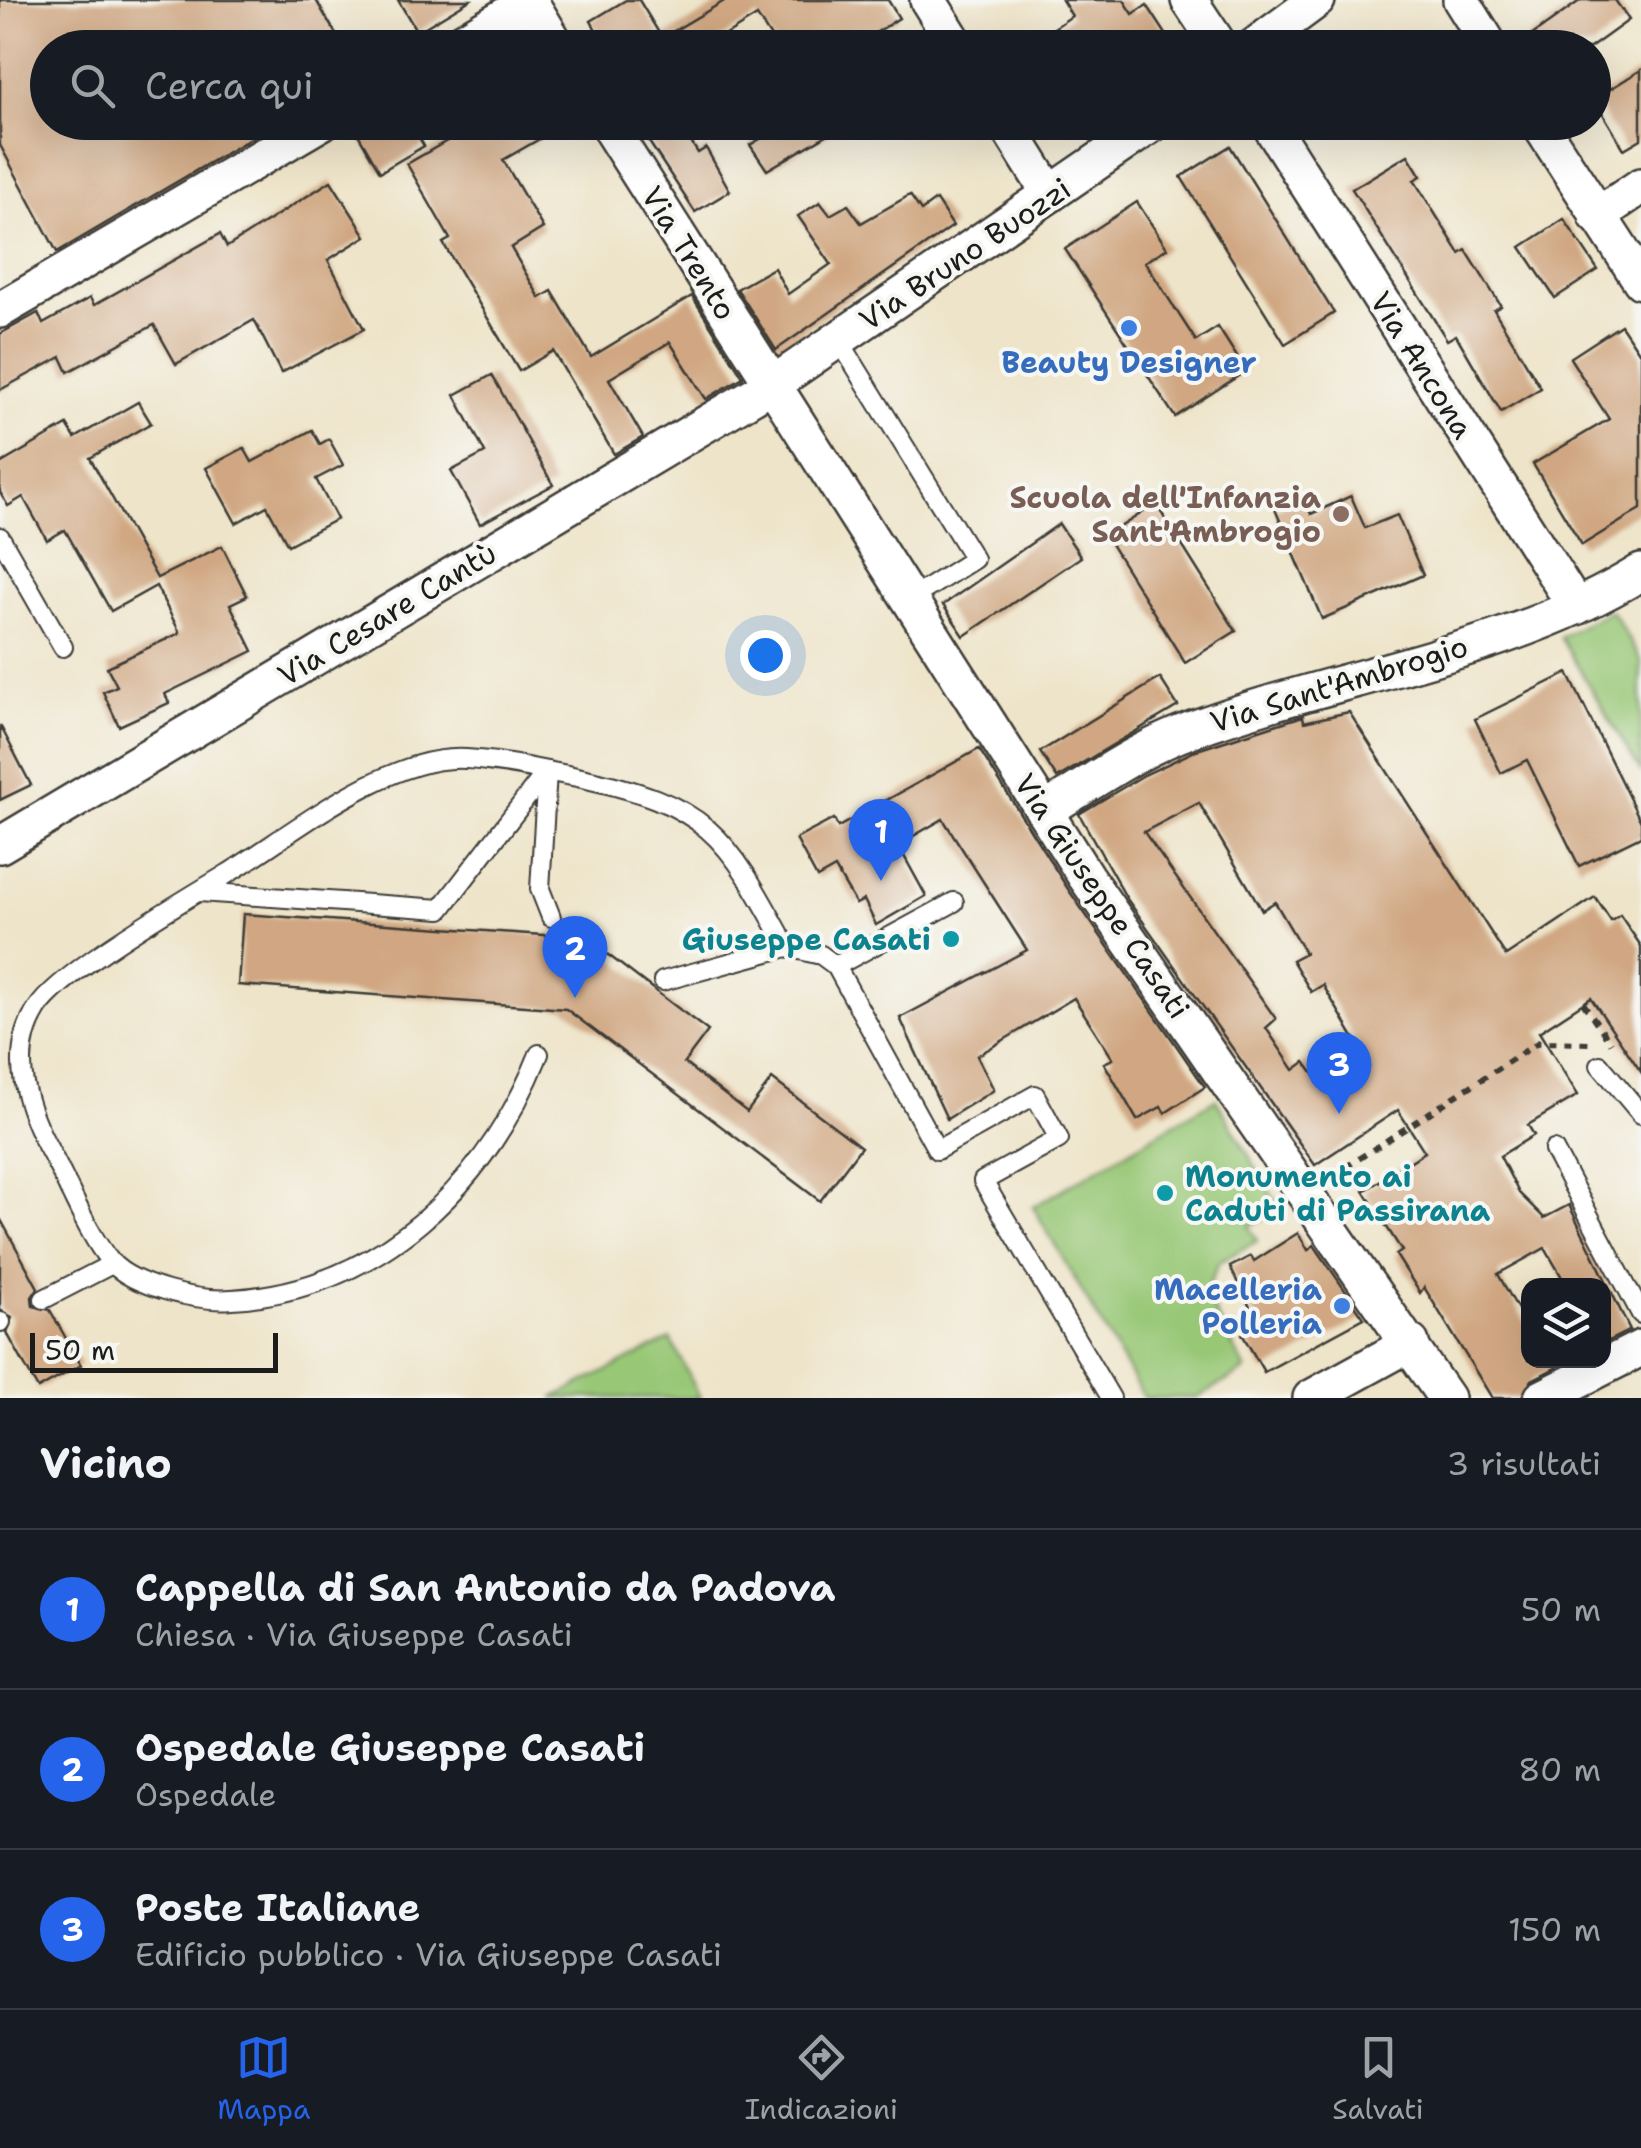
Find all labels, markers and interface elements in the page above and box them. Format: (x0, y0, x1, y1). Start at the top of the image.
search box (30, 30, 1611, 140)
icon: search (65, 58, 120, 113)
text: Cerca qui (145, 60, 314, 111)
street label: Via Bruno Buozzi (851, 168, 1079, 340)
street label: Via Trento (632, 178, 746, 328)
street label: Via Ancona (1360, 284, 1484, 447)
marker: Beauty Designer (1118, 317, 1140, 339)
place label: Beauty Designer (1001, 342, 1257, 383)
place label: Scuola dell'Infanzia Sant'Ambrogio (1010, 477, 1322, 552)
marker: Scuola dell'Infanzia Sant'Ambrogio (1330, 503, 1352, 525)
street label: Via Cesare Cantù (270, 532, 504, 696)
street label: Via Sant'Ambrogio (1205, 625, 1473, 743)
your location (740, 630, 791, 681)
street label: Via Giuseppe Casati (1005, 765, 1199, 1027)
pin: 1 (848, 798, 914, 881)
pin: 2 (542, 916, 608, 998)
place label: Giuseppe Casati (682, 919, 931, 960)
marker: Giuseppe Casati (940, 928, 962, 950)
pin: 3 (1306, 1032, 1372, 1114)
place label: Monumento ai Caduti di Passirana (1185, 1156, 1491, 1231)
marker: Monumento ai Caduti di Passirana (1154, 1182, 1176, 1204)
place label: Macelleria Polleria (1154, 1269, 1323, 1344)
map controls (1521, 1278, 1611, 1368)
button: layers (1521, 1278, 1611, 1368)
marker: Macelleria Polleria (1331, 1295, 1353, 1317)
scale bar (30, 1328, 278, 1372)
text: 50 m (45, 1331, 115, 1369)
text: Vicino (40, 1435, 172, 1491)
text: 3 risultati (1447, 1442, 1601, 1485)
text: Cappella di San Antonio da Padova (135, 1562, 835, 1613)
text: 1 (65, 1588, 80, 1631)
text: 50 m (1521, 1588, 1601, 1631)
text: Chiesa · Via Giuseppe Casati (135, 1613, 573, 1656)
text: Ospedale Giuseppe Casati (135, 1722, 645, 1773)
text: 2 (61, 1748, 84, 1791)
text: 80 m (1518, 1748, 1601, 1791)
text: Ospedale (135, 1773, 276, 1816)
text: Poste Italiane (135, 1882, 420, 1933)
text: 3 (61, 1908, 84, 1951)
text: 150 m (1508, 1908, 1601, 1951)
text: Edificio pubblico · Via Giuseppe Casati (135, 1933, 722, 1976)
tab: Mappa (217, 2030, 310, 2128)
tab: Indicazioni (745, 2030, 898, 2128)
tab: Salvati (1332, 2030, 1424, 2128)

